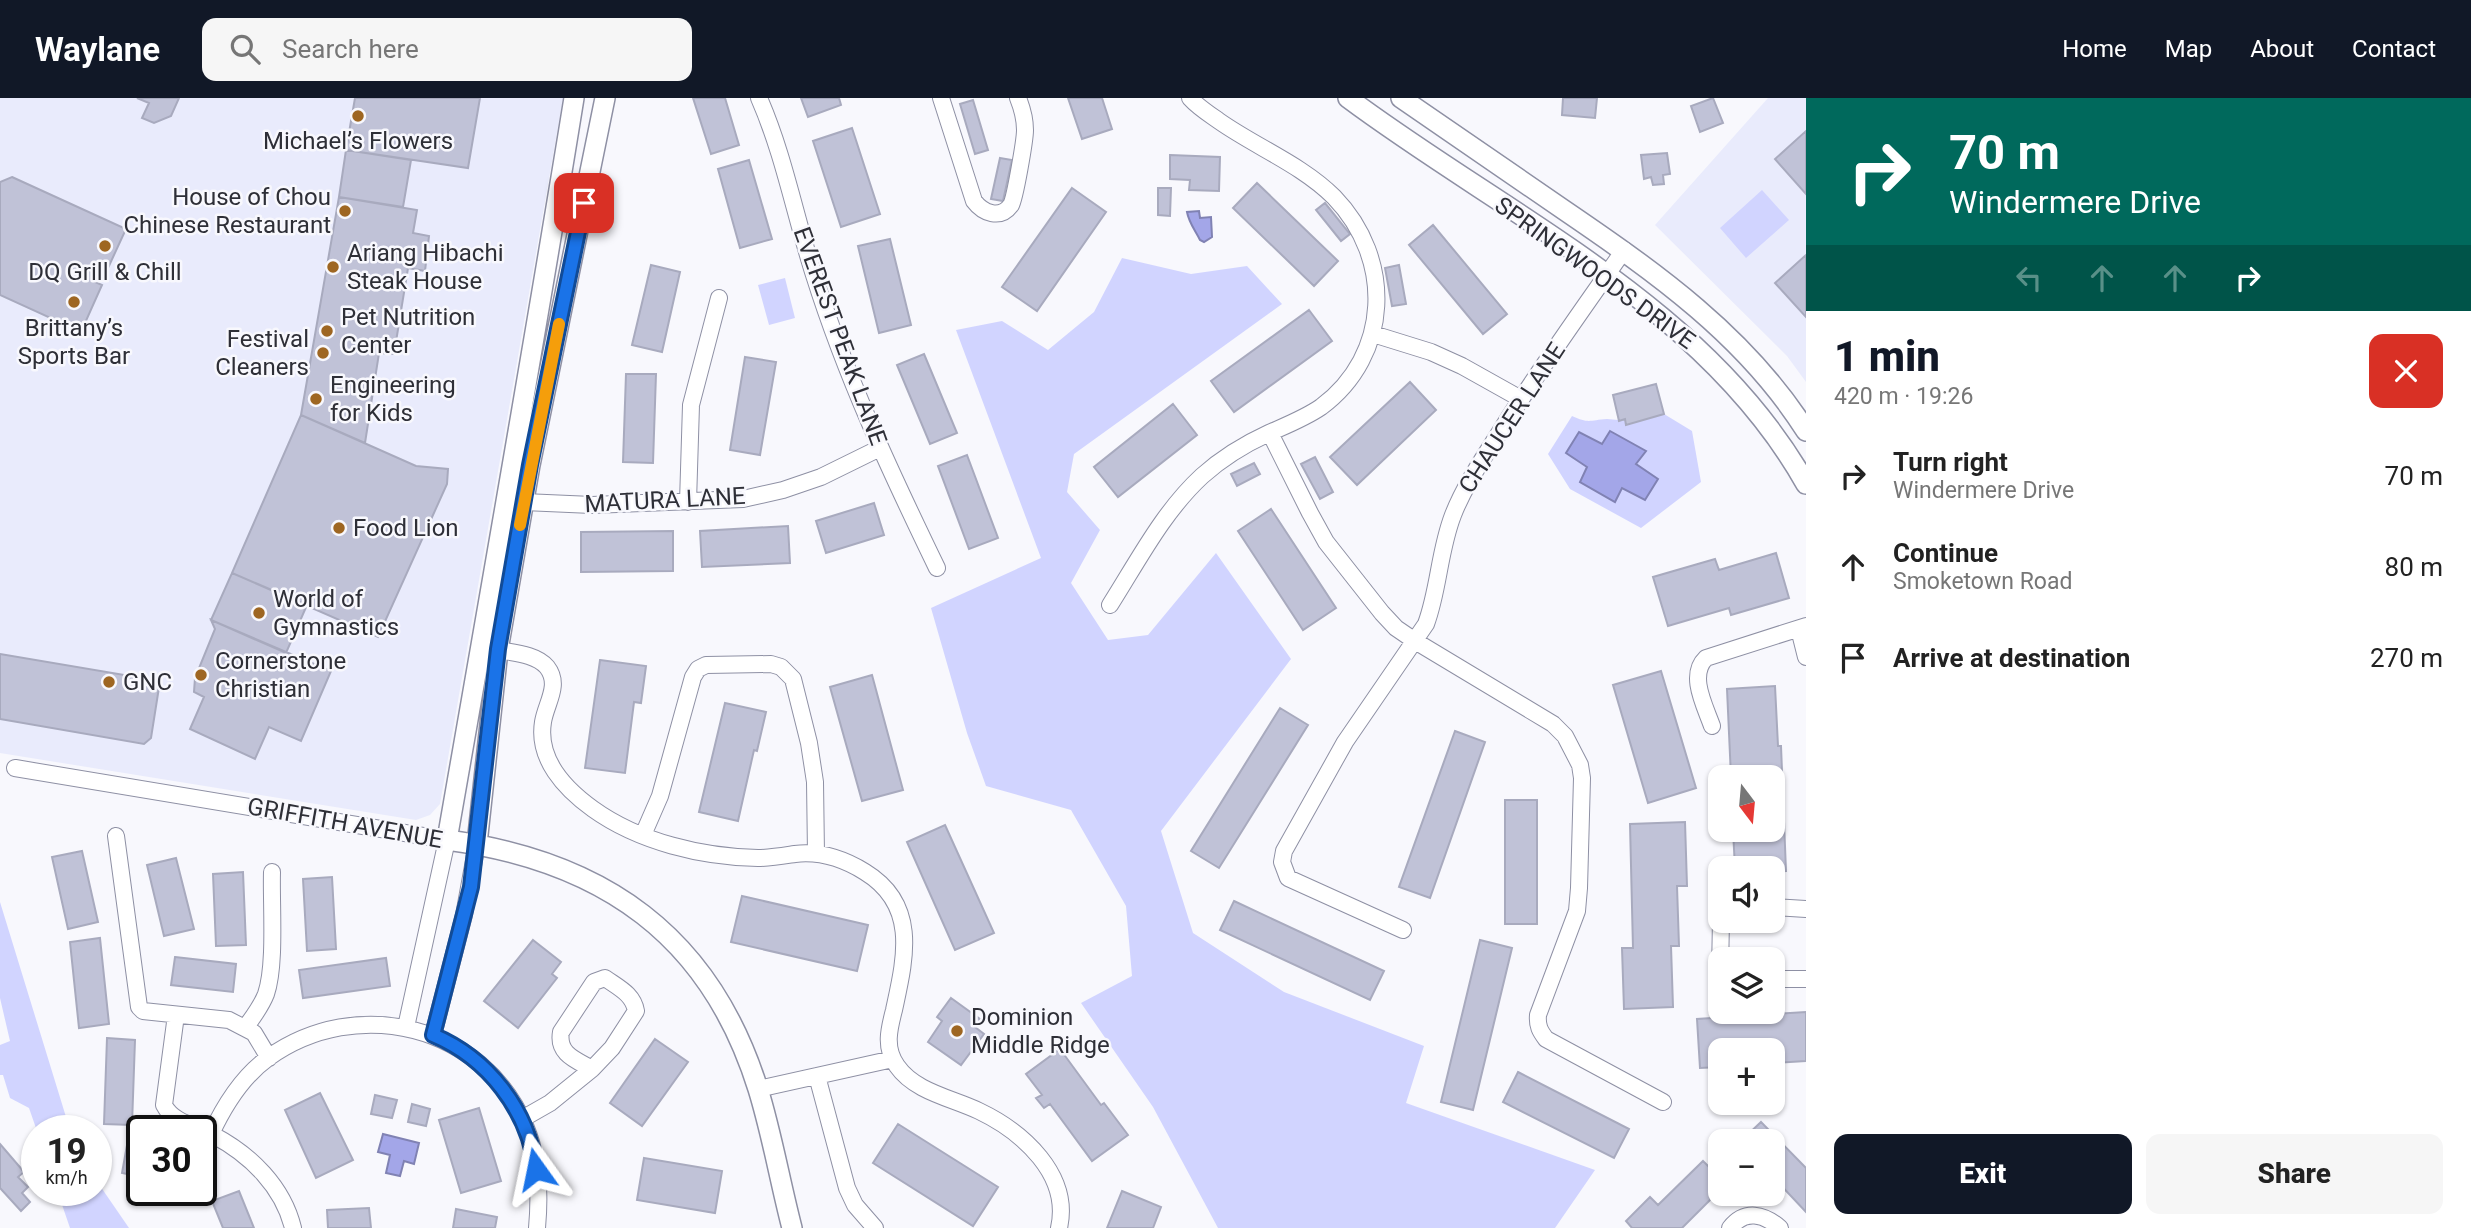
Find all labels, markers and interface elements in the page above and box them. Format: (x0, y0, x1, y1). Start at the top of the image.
search box (202, 18, 692, 81)
text: Waylane (35, 30, 160, 69)
icon: search (226, 30, 264, 68)
text: Search here (282, 34, 419, 64)
text: Home (2062, 35, 2127, 63)
text: Map (2165, 35, 2212, 63)
text: About (2250, 35, 2314, 63)
text: Contact (2352, 35, 2436, 63)
marker: Michael’s Flowers (350, 108, 366, 124)
text: 70 m (1949, 124, 2060, 181)
icon: right (1834, 126, 1925, 217)
place label: Michael’s Flowers (263, 127, 453, 155)
pin (554, 173, 614, 233)
place label: House of Chou Chinese Restaurant (123, 183, 331, 239)
text: Windermere Drive (1949, 183, 2201, 221)
icon: arrive (565, 184, 603, 222)
street label: SPRINGWOODS DRIVE (1490, 191, 1700, 355)
marker: House of Chou Chinese Restaurant (337, 203, 353, 219)
street label: EVEREST PEAK LANE (788, 223, 892, 449)
marker: DQ Grill & Chill (97, 238, 113, 254)
place label: Ariang Hibachi Steak House (347, 239, 503, 295)
place label: DQ Grill & Chill (28, 258, 182, 286)
marker: Ariang Hibachi Steak House (325, 259, 341, 275)
icon: left (2010, 259, 2048, 297)
icon: ahead (2083, 259, 2121, 297)
icon: ahead (2156, 259, 2194, 297)
icon: right (2229, 259, 2267, 297)
marker: Brittany’s Sports Bar (66, 294, 82, 310)
place label: Pet Nutrition Center (341, 303, 475, 359)
place label: Brittany’s Sports Bar (18, 314, 130, 370)
marker: Pet Nutrition Center (319, 323, 335, 339)
place label: Festival Cleaners (215, 325, 309, 381)
text: 1 min (1834, 332, 1940, 381)
button: close (2369, 334, 2443, 408)
street label: CHAUCER LANE (1453, 338, 1571, 498)
marker: Festival Cleaners (315, 345, 331, 361)
place label: Engineering for Kids (330, 371, 456, 427)
text: 420 m · 19:26 (1834, 383, 1973, 410)
marker: Engineering for Kids (308, 391, 324, 407)
text: Turn right (1893, 447, 2008, 477)
icon: right (1834, 457, 1872, 495)
text: 70 m (2385, 461, 2443, 491)
text: Windermere Drive (1893, 477, 2074, 504)
street label: MATURA LANE (584, 482, 746, 518)
place label: Food Lion (353, 514, 459, 542)
marker: Food Lion (331, 520, 347, 536)
text: Continue (1893, 538, 1998, 568)
icon: ahead (1834, 548, 1872, 586)
text: 80 m (2385, 552, 2443, 582)
text: Smoketown Road (1893, 568, 2072, 595)
place label: World of Gymnastics (273, 585, 399, 641)
marker: World of Gymnastics (251, 605, 267, 621)
icon: arrive (1834, 639, 1872, 677)
text: Arrive at destination (1893, 643, 2130, 673)
text: 270 m (2370, 643, 2443, 673)
place label: Cornerstone Christian (215, 647, 346, 703)
marker: Cornerstone Christian (193, 667, 209, 683)
place label: GNC (123, 668, 172, 696)
marker: GNC (101, 674, 117, 690)
north arrow (1708, 765, 1785, 842)
map controls (1708, 765, 1785, 1206)
street label: GRIFFITH AVENUE (245, 792, 445, 854)
button: sound (1708, 856, 1785, 933)
button: layers (1708, 947, 1785, 1024)
place label: Dominion Middle Ridge (971, 1003, 1110, 1059)
marker: Dominion Middle Ridge (949, 1023, 965, 1039)
button: + (1708, 1038, 1785, 1115)
speed limit sign: 30 (126, 1115, 217, 1206)
button: − (1708, 1129, 1785, 1206)
text: 19 (46, 1131, 87, 1172)
position arrow (499, 1132, 573, 1206)
button: Exit (1834, 1134, 2132, 1214)
button: Share (2146, 1134, 2443, 1214)
text: km/h (45, 1167, 88, 1188)

